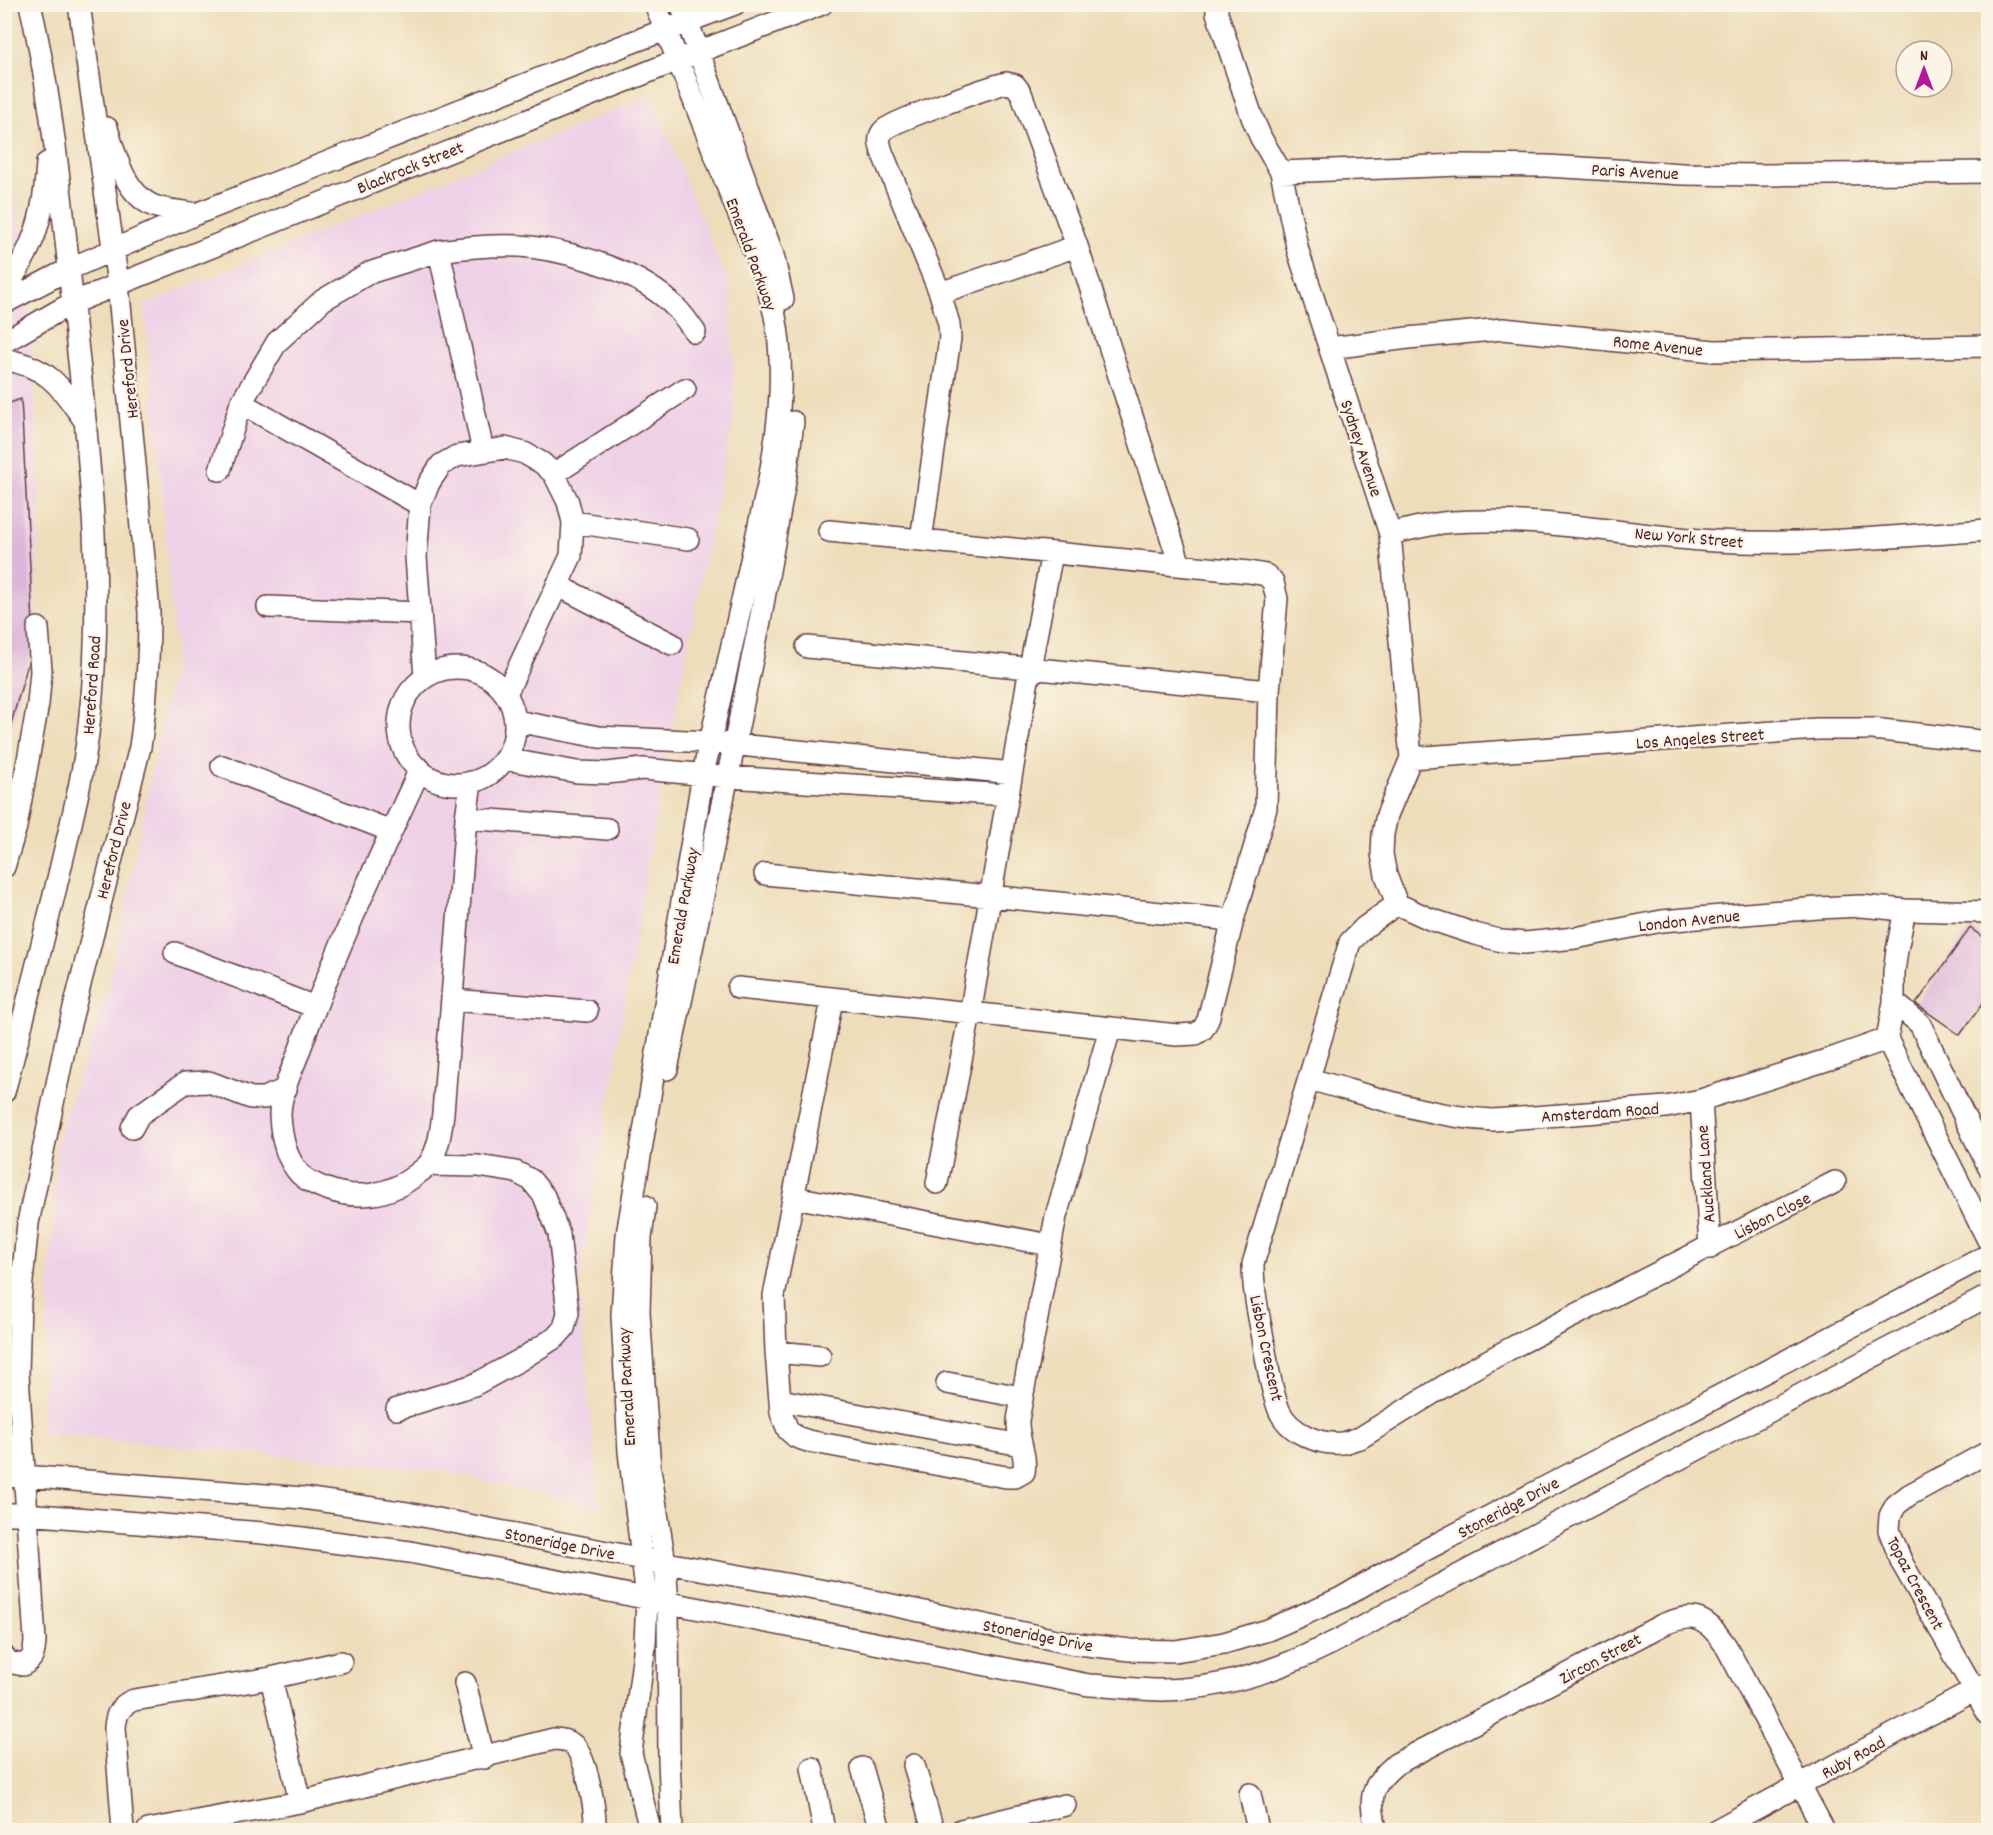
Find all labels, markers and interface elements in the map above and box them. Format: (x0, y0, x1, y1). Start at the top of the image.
north arrow (1894, 39, 1954, 99)
text: N (1920, 45, 1928, 68)
street label: Blackrock Street (354, 136, 468, 202)
street label: Paris Avenue (1591, 159, 1679, 188)
street label: Emerald Parkway (718, 195, 782, 315)
street label: Hereford Drive (112, 318, 147, 420)
street label: Rome Avenue (1611, 330, 1704, 365)
street label: Sydney Avenue (1332, 397, 1387, 501)
street label: New York Street (1633, 522, 1745, 557)
street label: Hereford Road (78, 635, 109, 735)
street label: Los Angeles Street (1635, 724, 1766, 757)
street label: Hereford Drive (91, 799, 140, 902)
street label: Emerald Parkway (662, 845, 707, 967)
street label: London Avenue (1637, 905, 1741, 940)
street label: Amsterdam Road (1540, 1098, 1660, 1131)
street label: Auckland Lane (1692, 1124, 1723, 1224)
street label: Lisbon Close (1730, 1187, 1816, 1247)
street label: Lisbon Crescent (1241, 1293, 1288, 1404)
street label: Emerald Parkway (613, 1326, 644, 1447)
street label: Stoneridge Drive (1454, 1472, 1564, 1547)
street label: Stoneridge Drive (502, 1523, 617, 1568)
street label: Topaz Crescent (1879, 1533, 1949, 1636)
street label: Stoneridge Drive (980, 1615, 1095, 1660)
street label: Zircon Street (1556, 1628, 1647, 1692)
street label: Ruby Road (1818, 1731, 1891, 1787)

